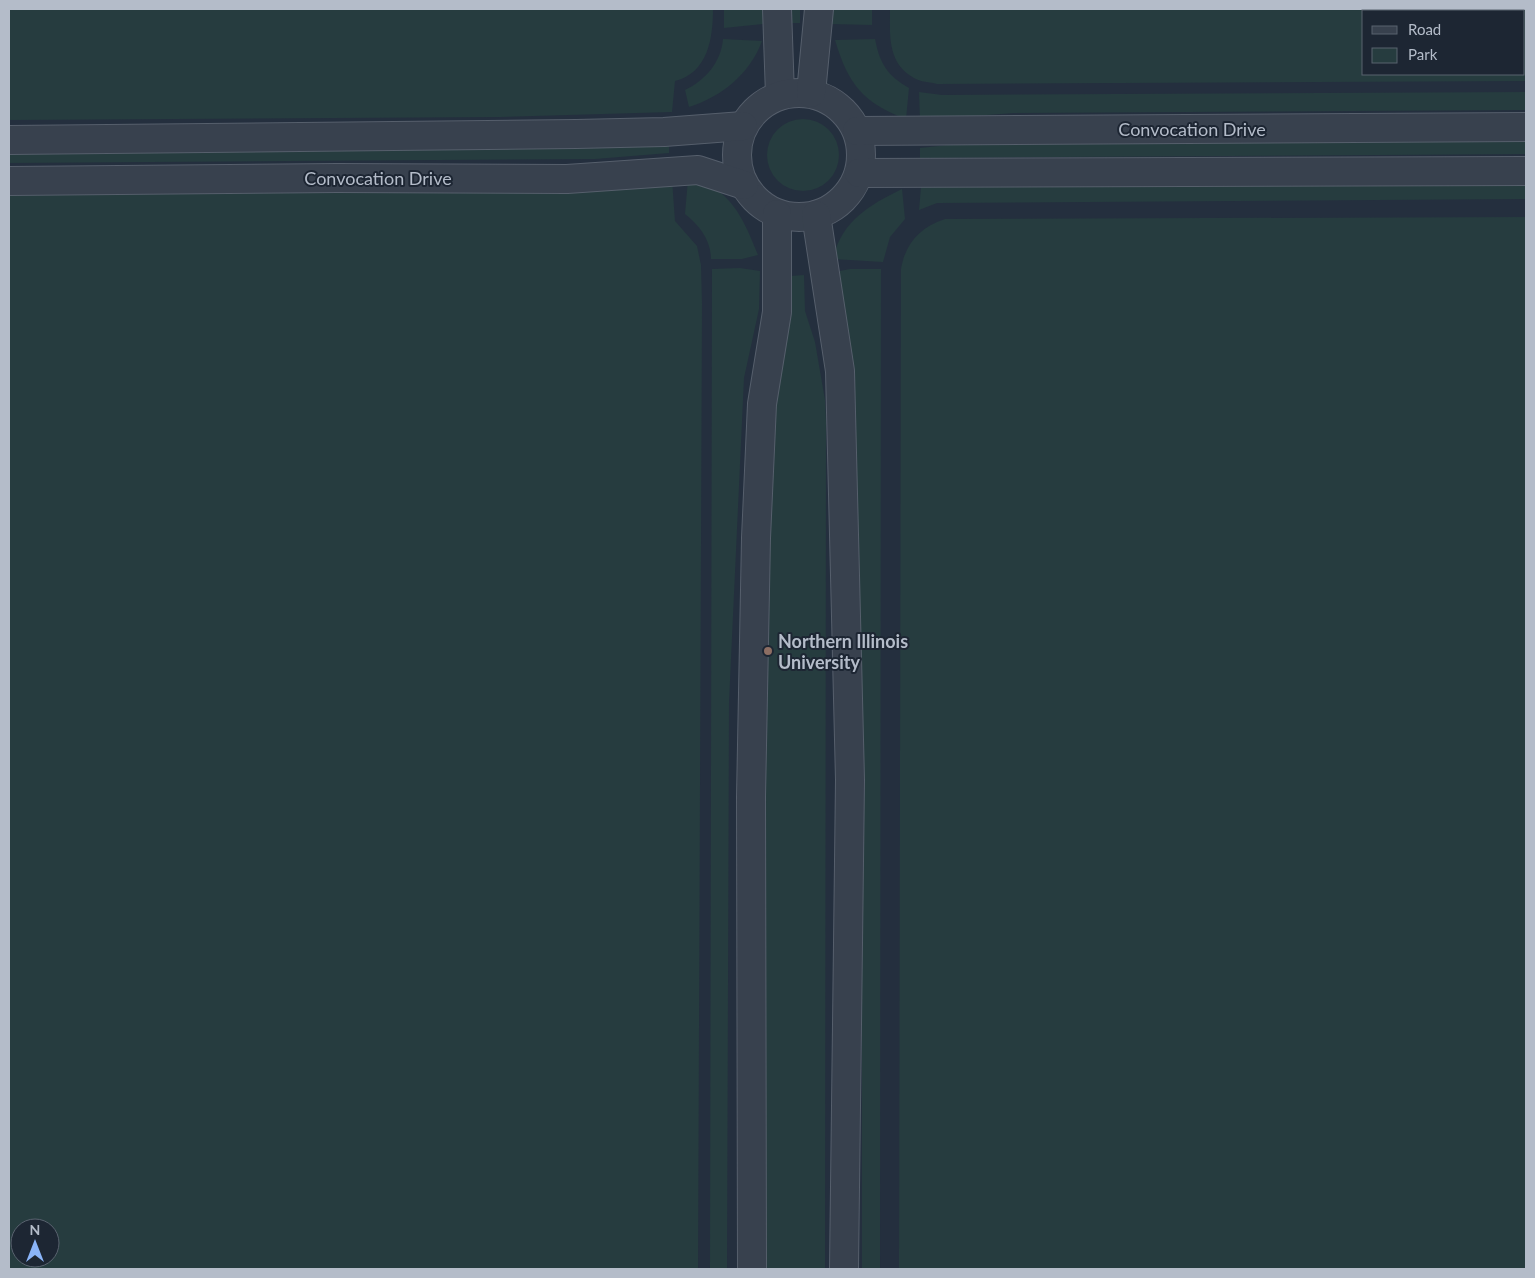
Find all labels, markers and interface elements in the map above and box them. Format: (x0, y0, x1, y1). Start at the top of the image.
legend (1362, 10, 1525, 75)
text: Road (1408, 20, 1441, 38)
text: Park (1408, 45, 1438, 63)
street label: Convocation Drive (1118, 118, 1266, 140)
street label: Convocation Drive (304, 167, 452, 189)
place label: Northern Illinois University (778, 630, 908, 673)
marker: Northern Illinois University (762, 645, 774, 657)
north arrow (10, 1218, 60, 1268)
text: N (30, 1221, 40, 1238)

